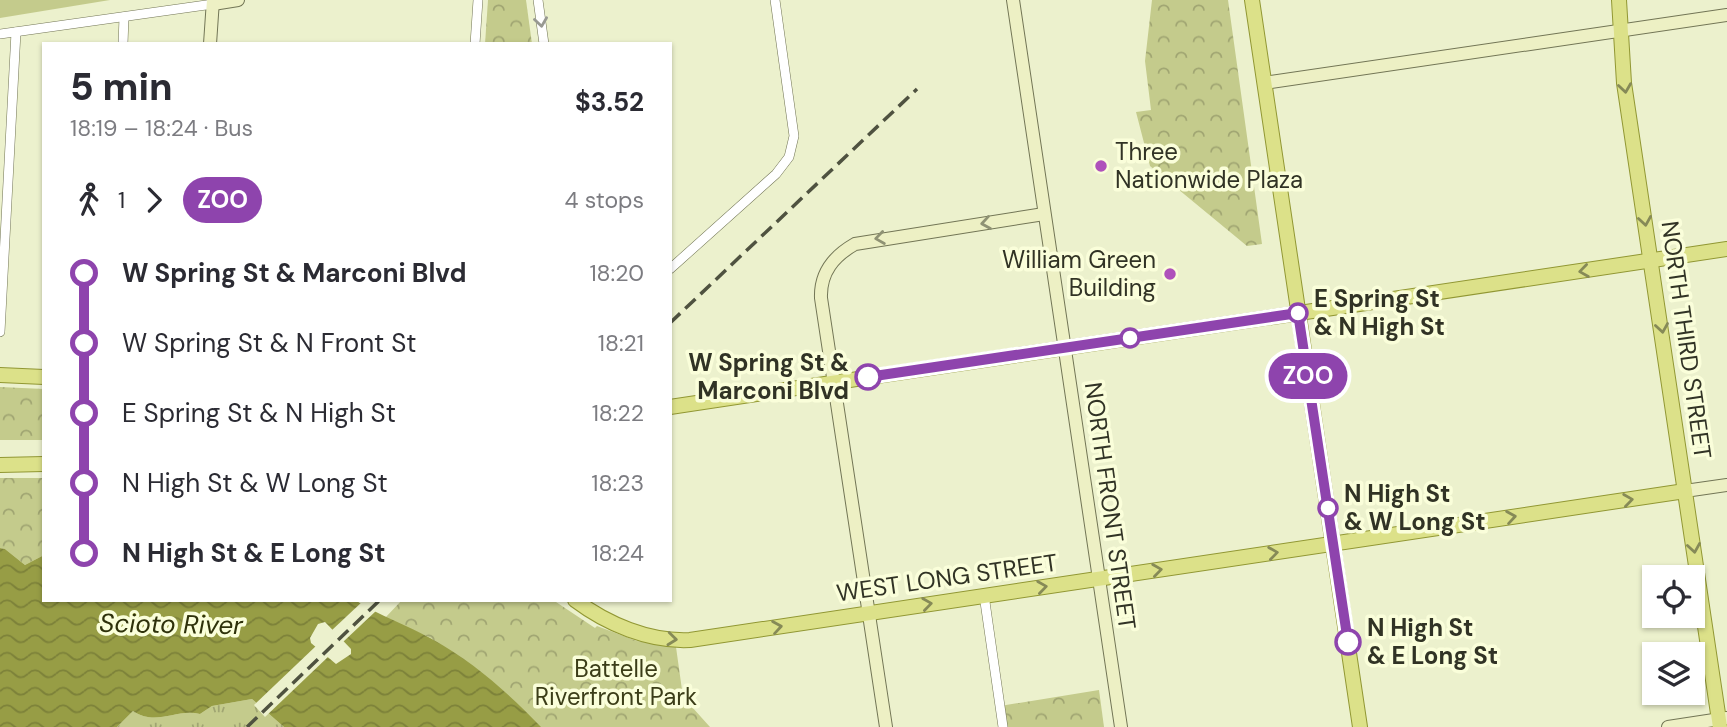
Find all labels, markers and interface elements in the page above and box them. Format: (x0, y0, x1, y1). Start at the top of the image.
one-way arrow (533, 16, 548, 28)
text: 5 min (70, 62, 173, 112)
one-way arrow (1618, 82, 1633, 94)
text: $3.52 (575, 85, 644, 119)
text: 18:19 – 18:24 · Bus (70, 113, 253, 143)
place label: Three Nationwide Plaza (1115, 136, 1303, 195)
marker: Three Nationwide Plaza (1093, 158, 1109, 174)
icon: walk (70, 181, 108, 219)
icon: forward (135, 181, 173, 219)
text: ZOO (197, 184, 248, 215)
text: 1 (118, 185, 125, 215)
text: 4 stops (565, 185, 644, 215)
one-way arrow (980, 215, 992, 230)
one-way arrow (1637, 215, 1652, 227)
street label: NORTH THIRD STREET (1654, 219, 1719, 461)
one-way arrow (874, 230, 886, 245)
place label: William Green Building (1002, 244, 1156, 303)
text: W Spring St & Marconi Blvd (122, 256, 466, 290)
text: 18:20 (589, 258, 644, 288)
one-way arrow (1578, 263, 1590, 278)
marker: William Green Building (1162, 266, 1178, 282)
place label: E Spring St & N High St (1314, 283, 1445, 342)
marker: E Spring St & N High St (1288, 303, 1308, 323)
one-way arrow (1654, 323, 1669, 334)
text: W Spring St & N Front St (122, 326, 416, 360)
text: 18:21 (598, 328, 644, 358)
unlabelled marker (1120, 328, 1140, 348)
place label: W Spring St & Marconi Blvd (688, 347, 849, 406)
line badge: ZOO (1268, 353, 1348, 399)
text: ZOO (1283, 360, 1334, 391)
marker: W Spring St & Marconi Blvd (855, 364, 881, 390)
street label: NORTH FRONT STREET (1078, 380, 1143, 632)
text: E Spring St & N High St (122, 396, 396, 430)
text: 18:22 (592, 398, 644, 428)
text: N High St & W Long St (122, 466, 388, 500)
text: 18:23 (591, 468, 644, 498)
place label: N High St & W Long St (1344, 478, 1486, 537)
one-way arrow (1622, 493, 1633, 508)
marker: N High St & W Long St (1318, 498, 1338, 518)
one-way arrow (1505, 510, 1517, 525)
text: N High St & E Long St (122, 536, 386, 570)
text: 18:24 (591, 538, 644, 568)
one-way arrow (1686, 542, 1701, 554)
one-way arrow (1267, 546, 1279, 561)
street label: WEST LONG STREET (834, 547, 1059, 608)
one-way arrow (1151, 563, 1163, 578)
map controls (1642, 565, 1705, 705)
button: locate (1642, 565, 1705, 628)
one-way arrow (1036, 580, 1048, 595)
one-way arrow (921, 597, 932, 612)
water label: Scioto River (99, 606, 245, 642)
place label: N High St & E Long St (1367, 612, 1498, 671)
one-way arrow (771, 620, 783, 635)
marker: N High St & E Long St (1335, 629, 1361, 655)
one-way arrow (667, 631, 678, 646)
button: layers (1642, 642, 1705, 705)
park label: Battelle Riverfront Park (535, 653, 697, 712)

